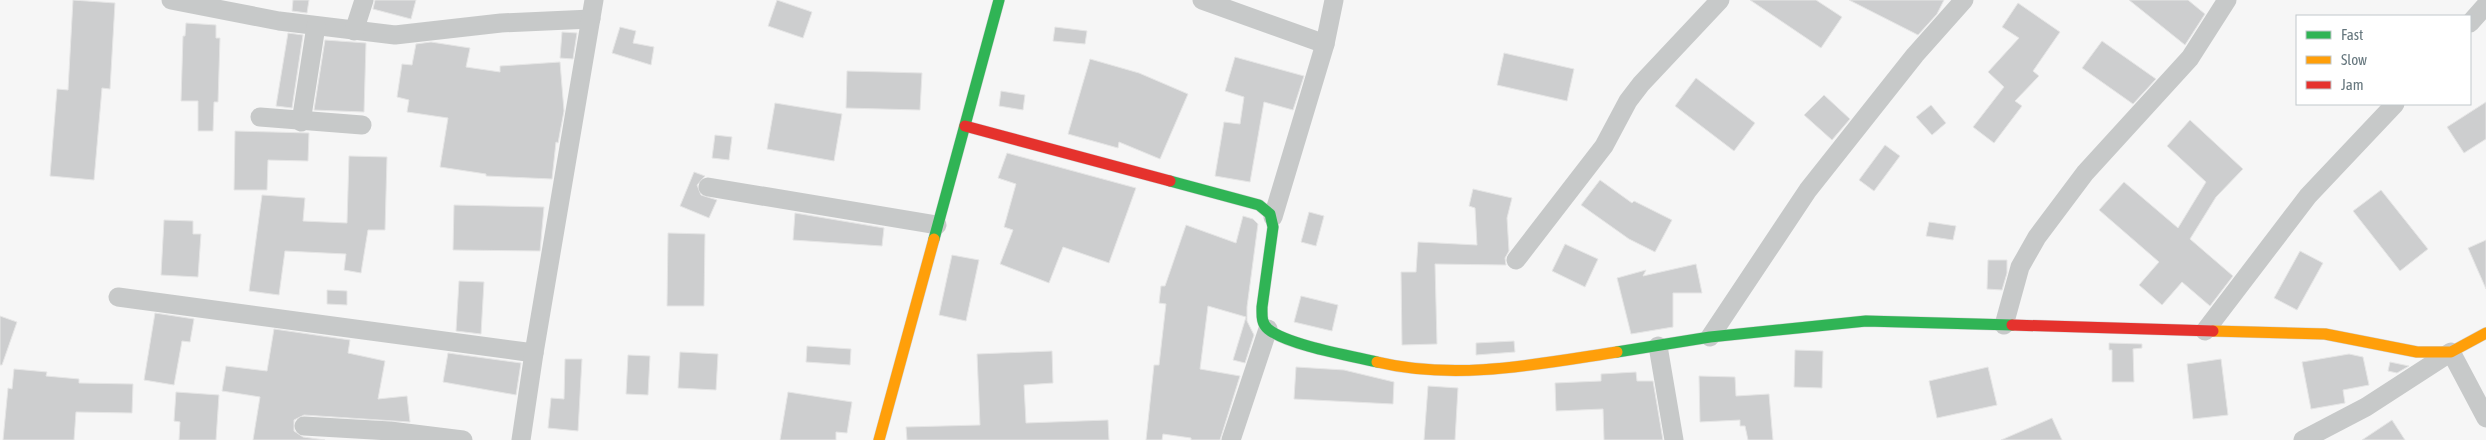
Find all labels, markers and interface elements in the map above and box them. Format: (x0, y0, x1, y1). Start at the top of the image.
legend (2296, 15, 2471, 105)
text: Fast (2341, 26, 2363, 43)
text: Slow (2341, 51, 2367, 68)
text: Jam (2341, 76, 2364, 93)

